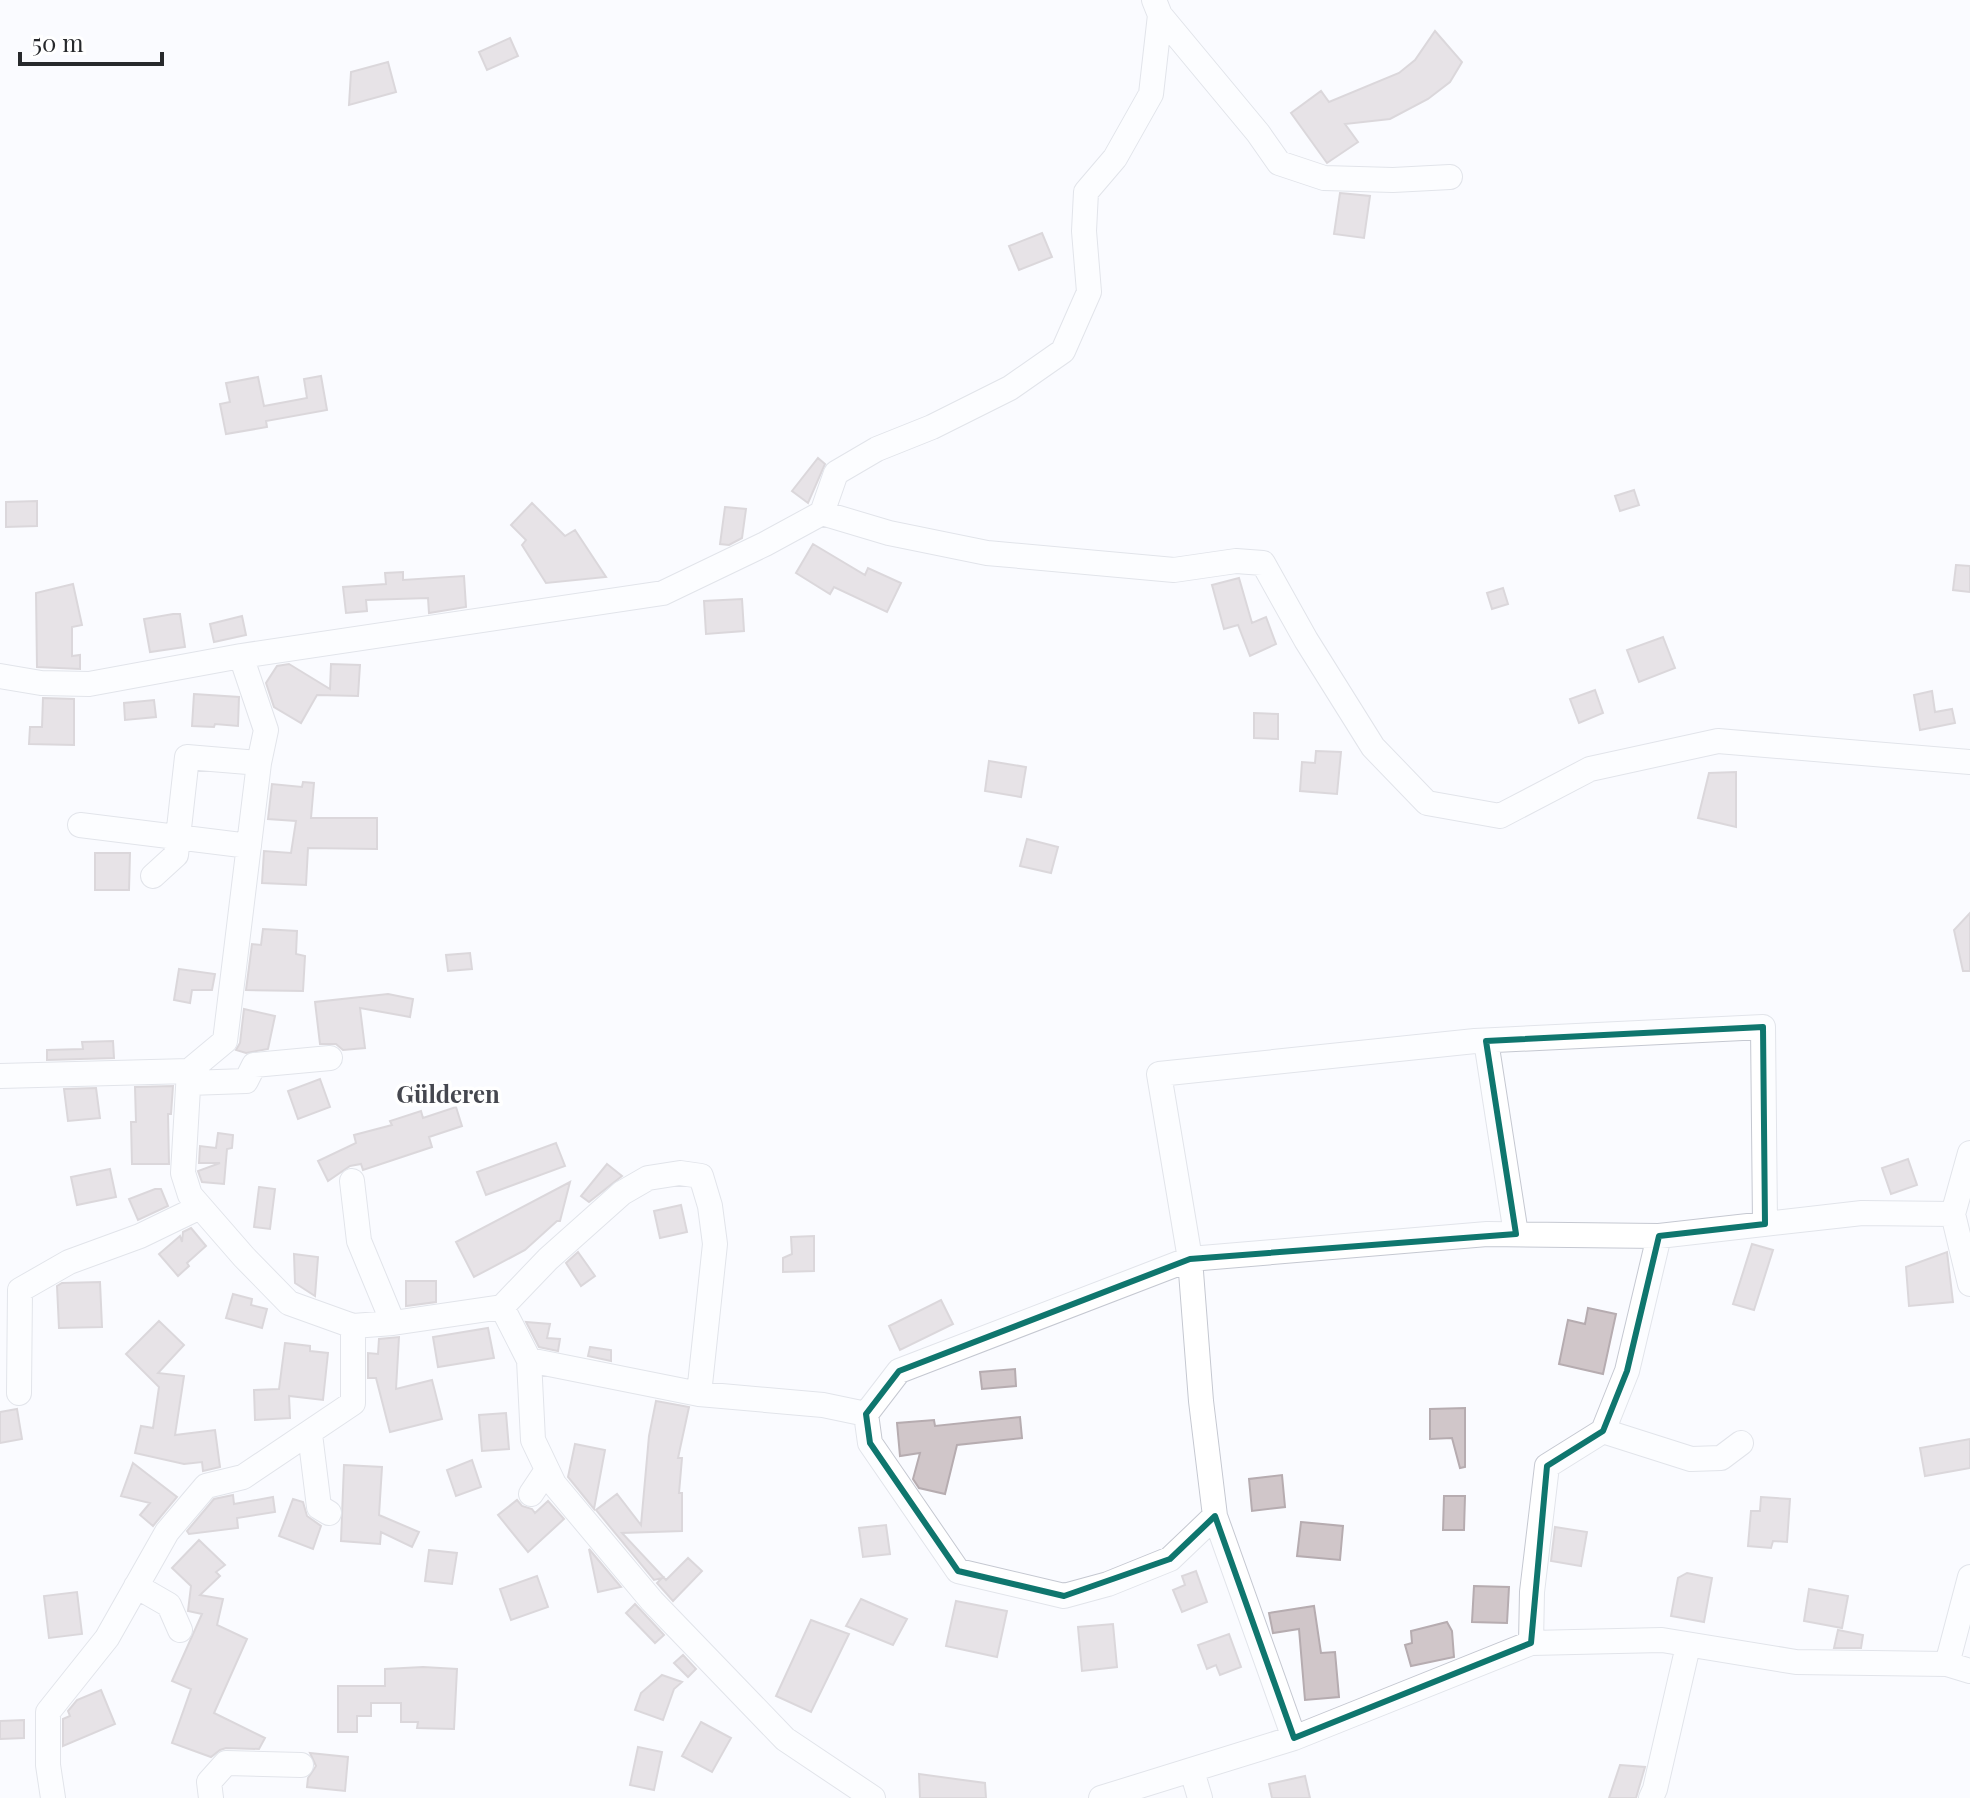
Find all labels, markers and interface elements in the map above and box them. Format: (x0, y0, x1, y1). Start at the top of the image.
scale bar (20, 16, 162, 66)
text: 50 m (32, 26, 84, 58)
district label: Gülderen (396, 1077, 500, 1109)

